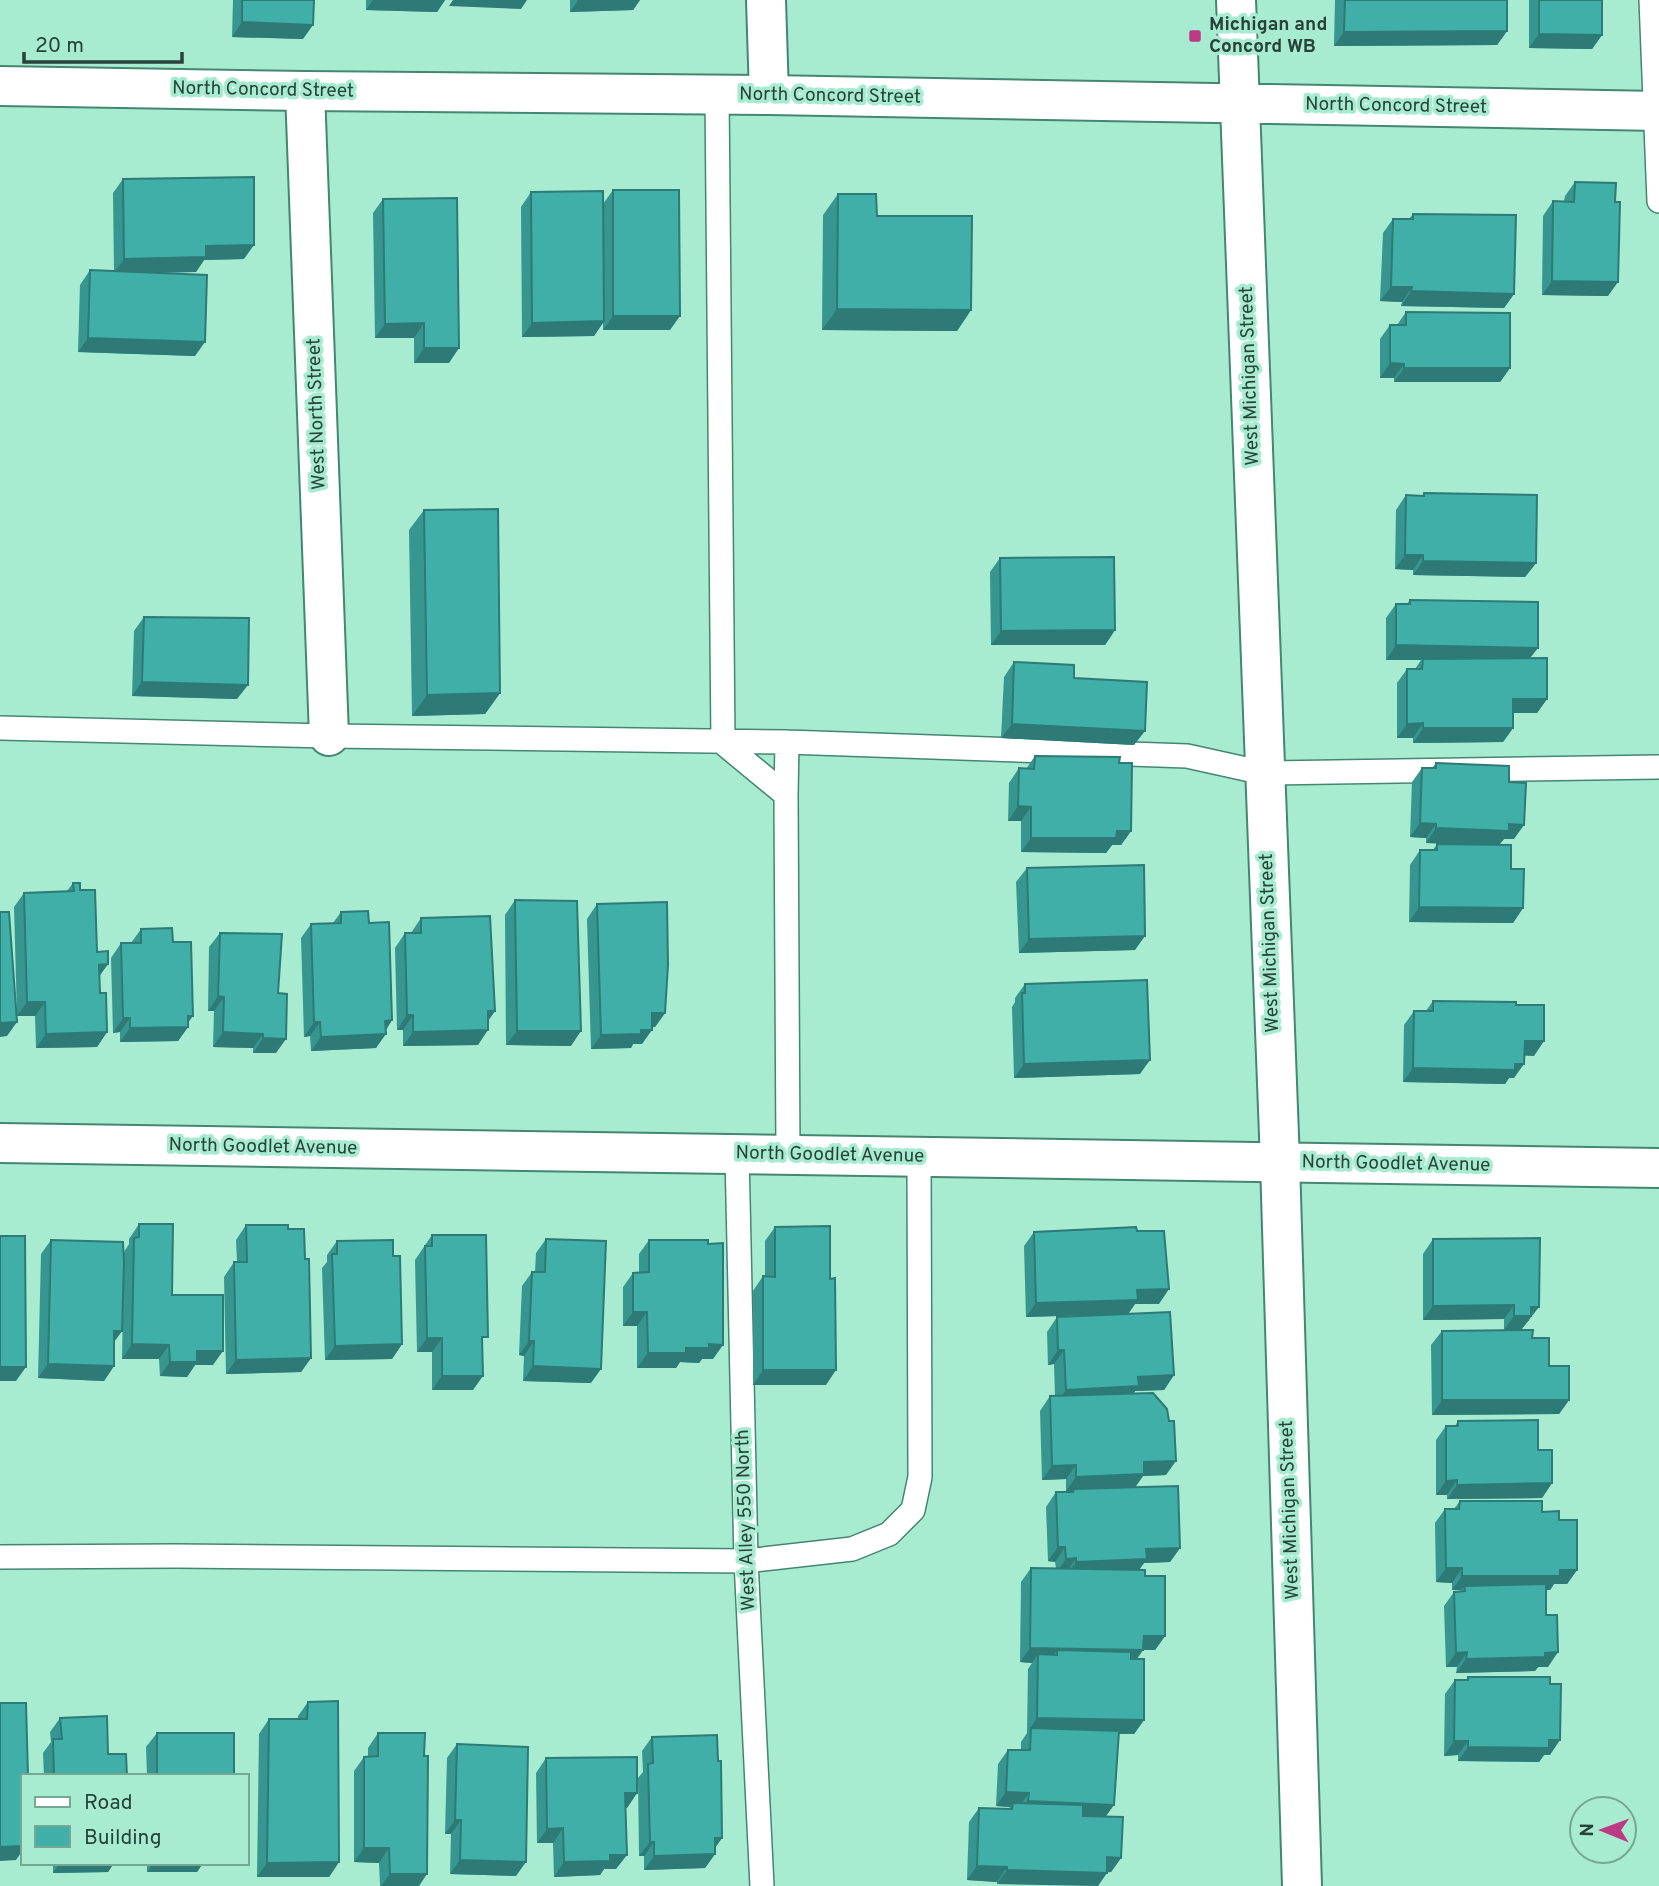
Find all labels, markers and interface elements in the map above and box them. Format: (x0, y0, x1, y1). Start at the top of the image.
place label: Michigan and Concord WB (1209, 13, 1327, 59)
scale bar (24, 21, 182, 65)
marker: Michigan and Concord WB (1187, 28, 1203, 44)
text: 20 m (35, 33, 84, 60)
street label: North Concord Street (172, 76, 354, 104)
street label: North Concord Street (739, 82, 921, 110)
street label: North Concord Street (1305, 92, 1487, 120)
street label: West Michigan Street (1235, 286, 1265, 466)
street label: West North Street (302, 338, 332, 490)
street label: West Michigan Street (1255, 853, 1285, 1033)
street label: North Goodlet Avenue (168, 1133, 358, 1161)
street label: North Goodlet Avenue (735, 1141, 925, 1169)
street label: North Goodlet Avenue (1301, 1150, 1491, 1178)
street label: West Michigan Street (1275, 1420, 1305, 1600)
street label: West Alley 550 North (731, 1429, 761, 1611)
legend (21, 1774, 248, 1865)
text: Road (84, 1790, 133, 1817)
north arrow (1568, 1795, 1638, 1865)
text: N (1576, 1823, 1600, 1837)
text: Building (84, 1825, 162, 1852)

